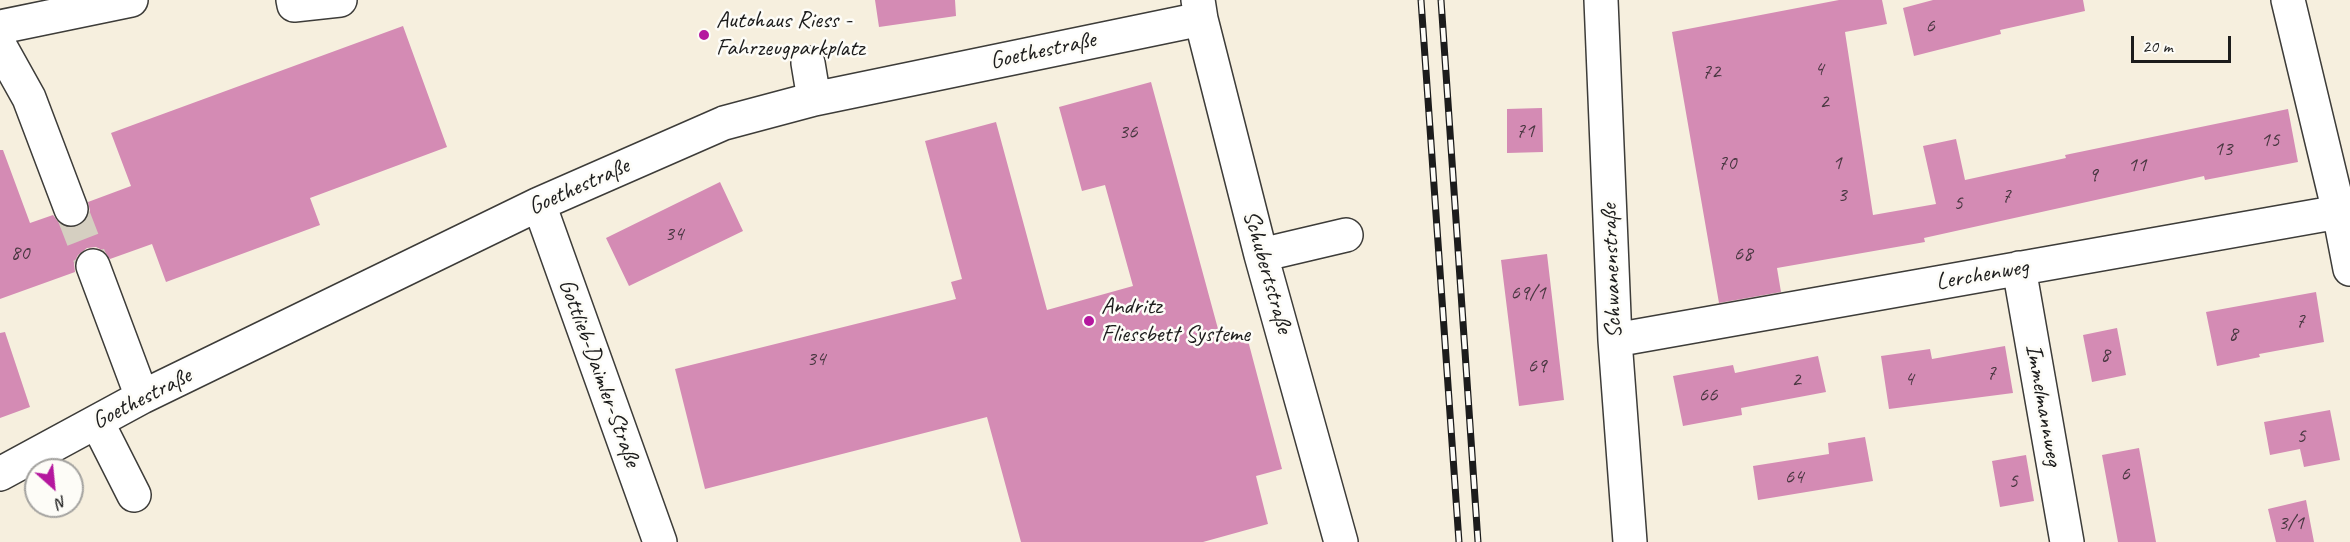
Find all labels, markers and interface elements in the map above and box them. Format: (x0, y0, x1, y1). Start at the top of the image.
place label: Autohaus Riess - Fahrzeugparkplatz (716, 7, 864, 63)
house number: 6 (1925, 13, 1935, 39)
scale bar (2134, 24, 2234, 62)
street label: Goethestraße (988, 26, 1098, 76)
marker: Autohaus Riess - Fahrzeugparkplatz (697, 28, 711, 42)
text: 20 m (2142, 35, 2173, 57)
house number: 4 (1814, 56, 1824, 82)
house number: 72 (1702, 59, 1720, 85)
house number: 2 (1819, 89, 1829, 115)
house number: 71 (1516, 118, 1534, 144)
house number: 36 (1119, 119, 1137, 145)
house number: 15 (2261, 127, 2279, 153)
house number: 13 (2214, 136, 2232, 162)
house number: 70 (1718, 150, 1736, 176)
house number: 1 (1832, 150, 1842, 176)
street label: Goethestraße (524, 152, 634, 222)
house number: 11 (2128, 152, 2146, 178)
house number: 9 (2088, 162, 2098, 188)
house number: 3 (1837, 182, 1847, 208)
house number: 7 (2001, 183, 2011, 209)
house number: 5 (1953, 190, 1963, 216)
street label: Schwanenstraße (1595, 203, 1629, 339)
street label: Schubertstraße (1236, 207, 1298, 337)
house number: 34 (665, 221, 683, 247)
house number: 80 (11, 240, 29, 266)
house number: 68 (1734, 241, 1752, 267)
street label: Lerchenweg (1934, 253, 2030, 297)
street label: Gottlieb-Daimler-Straße (552, 275, 646, 471)
house number: 69/1 (1510, 280, 1546, 306)
place label: Andritz Fliessbett Systeme (1101, 293, 1250, 349)
house number: 7 (2295, 308, 2305, 334)
marker: Andritz Fliessbett Systeme (1082, 314, 1096, 328)
house number: 8 (2228, 321, 2238, 347)
street label: Immelmannweg (2018, 342, 2068, 468)
house number: 8 (2100, 342, 2110, 368)
house number: 34 (807, 346, 825, 372)
house number: 69 (1528, 353, 1546, 379)
house number: 7 (1986, 360, 1996, 386)
street label: Goethestraße (88, 362, 196, 436)
house number: 4 (1904, 366, 1914, 392)
house number: 2 (1791, 367, 1801, 393)
house number: 66 (1699, 382, 1717, 408)
house number: 5 (2296, 423, 2306, 449)
north arrow (24, 458, 84, 518)
house number: 6 (2120, 461, 2130, 487)
house number: 64 (1785, 464, 1803, 490)
house number: 5 (2008, 468, 2018, 494)
text: N (52, 491, 70, 513)
house number: 3/1 (2278, 510, 2304, 536)

